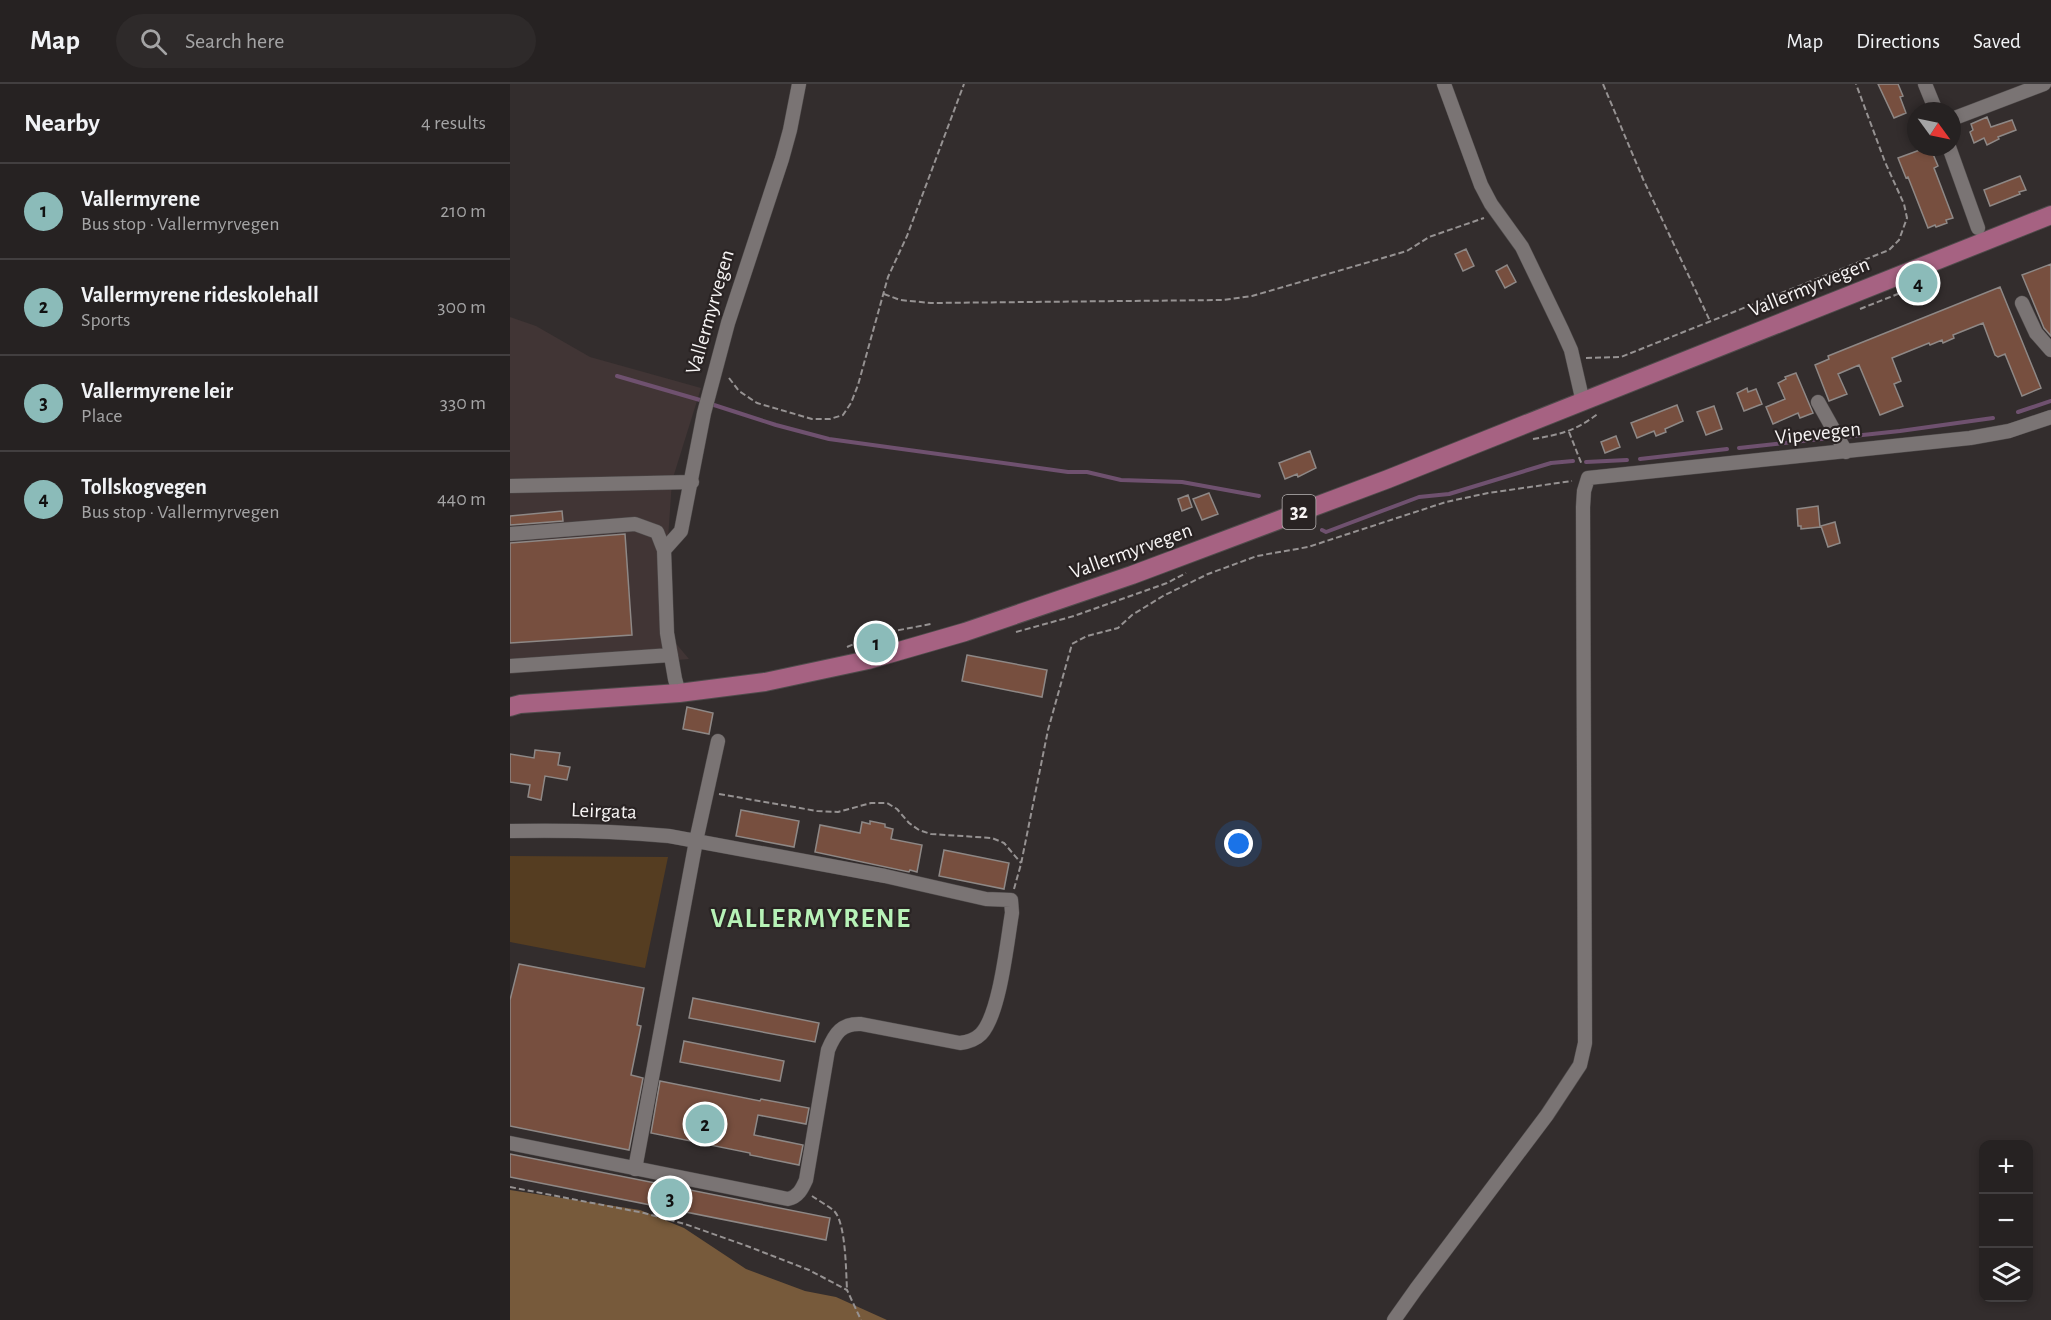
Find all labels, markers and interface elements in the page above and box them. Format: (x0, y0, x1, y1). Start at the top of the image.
search box (116, 14, 536, 68)
icon: search (137, 25, 170, 58)
text: Map (30, 27, 80, 55)
text: Search here (185, 30, 284, 52)
text: Map (1787, 31, 1823, 52)
text: Directions (1856, 31, 1940, 52)
text: Saved (1973, 31, 2021, 52)
north arrow (1907, 102, 1961, 156)
text: Nearby (24, 110, 100, 136)
text: 4 results (421, 113, 486, 133)
text: Vallermyrene (81, 188, 200, 210)
text: 1 (40, 201, 47, 221)
text: 210 m (440, 201, 486, 221)
text: Bus stop · Vallermyrvegen (81, 214, 280, 234)
street label: Vallermyrvegen (682, 247, 738, 377)
street label: Vallermyrvegen (1746, 253, 1872, 321)
pin: 4 (1898, 260, 1938, 306)
text: Vallermyrene rideskolehall (81, 284, 319, 306)
text: 2 (39, 297, 48, 317)
text: 300 m (437, 297, 486, 317)
text: Sports (81, 310, 130, 330)
text: Vallermyrene leir (81, 380, 233, 402)
text: 3 (39, 393, 48, 413)
text: 330 m (440, 393, 486, 413)
text: Place (81, 406, 122, 426)
street label: Vipevegen (1774, 418, 1862, 448)
text: Tollskogvegen (81, 476, 207, 498)
text: 4 (38, 489, 49, 509)
text: 440 m (437, 489, 486, 509)
road number: 32 (1282, 495, 1316, 529)
text: Bus stop · Vallermyrvegen (81, 502, 280, 522)
street label: Vallermyrvegen (1067, 519, 1195, 583)
pin: 1 (856, 620, 896, 666)
street label: Leirgata (571, 799, 638, 823)
your location (1224, 829, 1253, 858)
district label: VALLERMYRENE (711, 905, 911, 932)
pin: 2 (686, 1102, 724, 1146)
map controls (1979, 1140, 2033, 1302)
button: + (1979, 1140, 2033, 1194)
pin: 3 (650, 1176, 690, 1220)
button: − (1979, 1194, 2033, 1248)
button: layers (1979, 1248, 2033, 1302)

